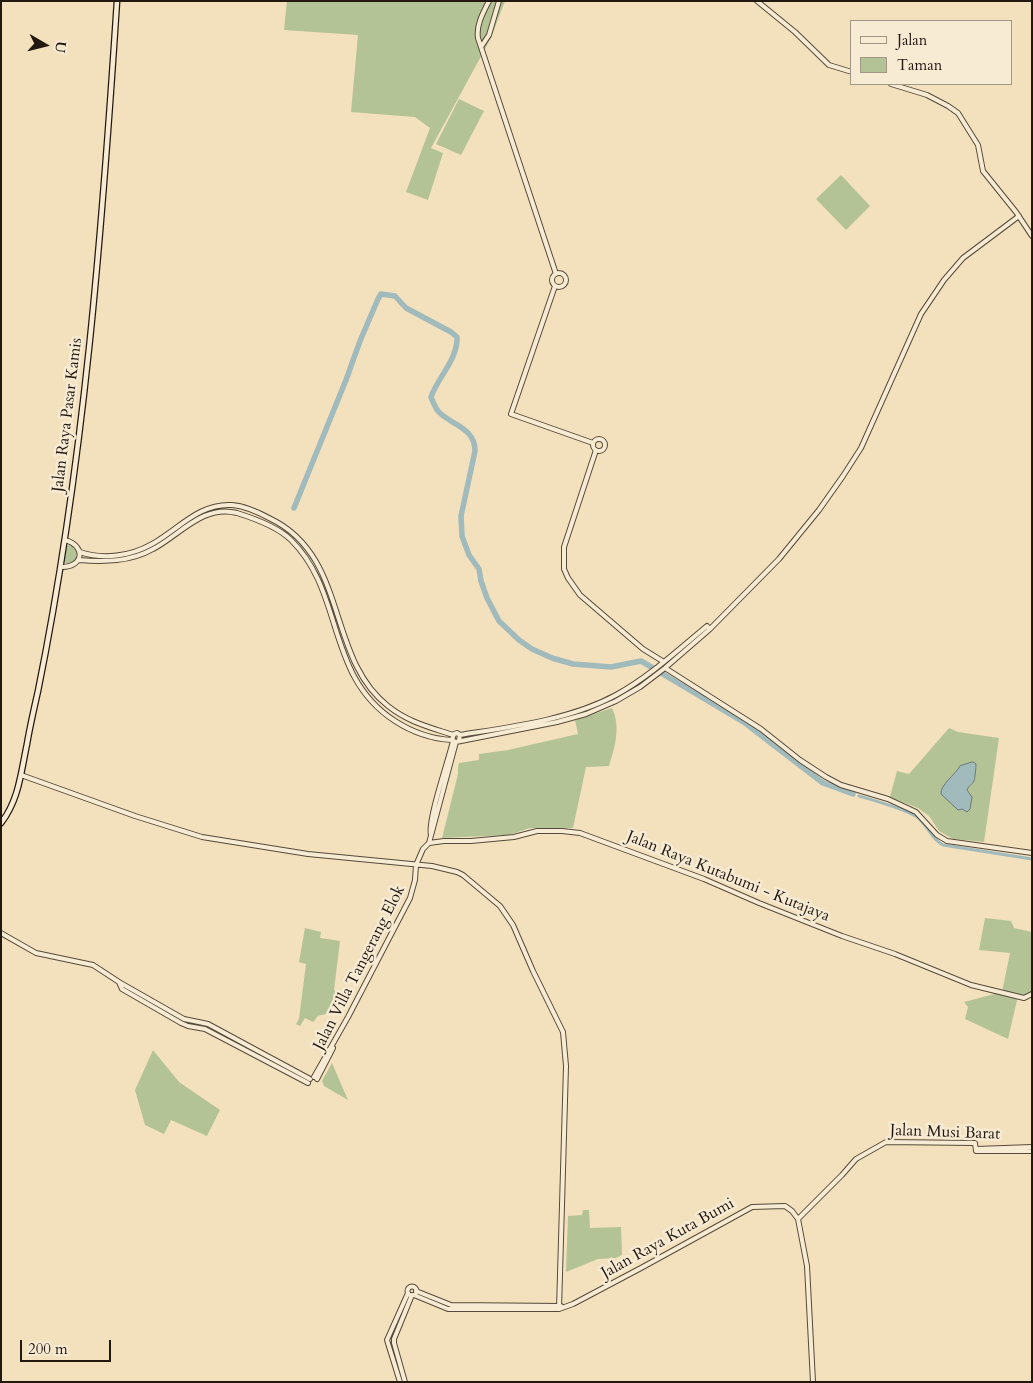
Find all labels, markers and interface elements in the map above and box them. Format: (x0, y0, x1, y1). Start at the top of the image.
north arrow (20, 20, 70, 70)
legend (850, 20, 1013, 85)
text: Jalan (897, 30, 927, 50)
text: U (50, 40, 71, 54)
text: Taman (897, 55, 942, 75)
street label: Jalan Raya Pasar Kamis (49, 337, 87, 493)
street label: Jalan Raya Kutabumi - Kutajaya (624, 827, 832, 927)
street label: Jalan Villa Tangerang Elok (310, 882, 410, 1054)
street label: Jalan Musi Barat (890, 1121, 1000, 1145)
street label: Jalan Raya Kuta Bumi (598, 1194, 738, 1284)
scale bar (22, 1330, 114, 1362)
text: 200 m (28, 1339, 68, 1359)

